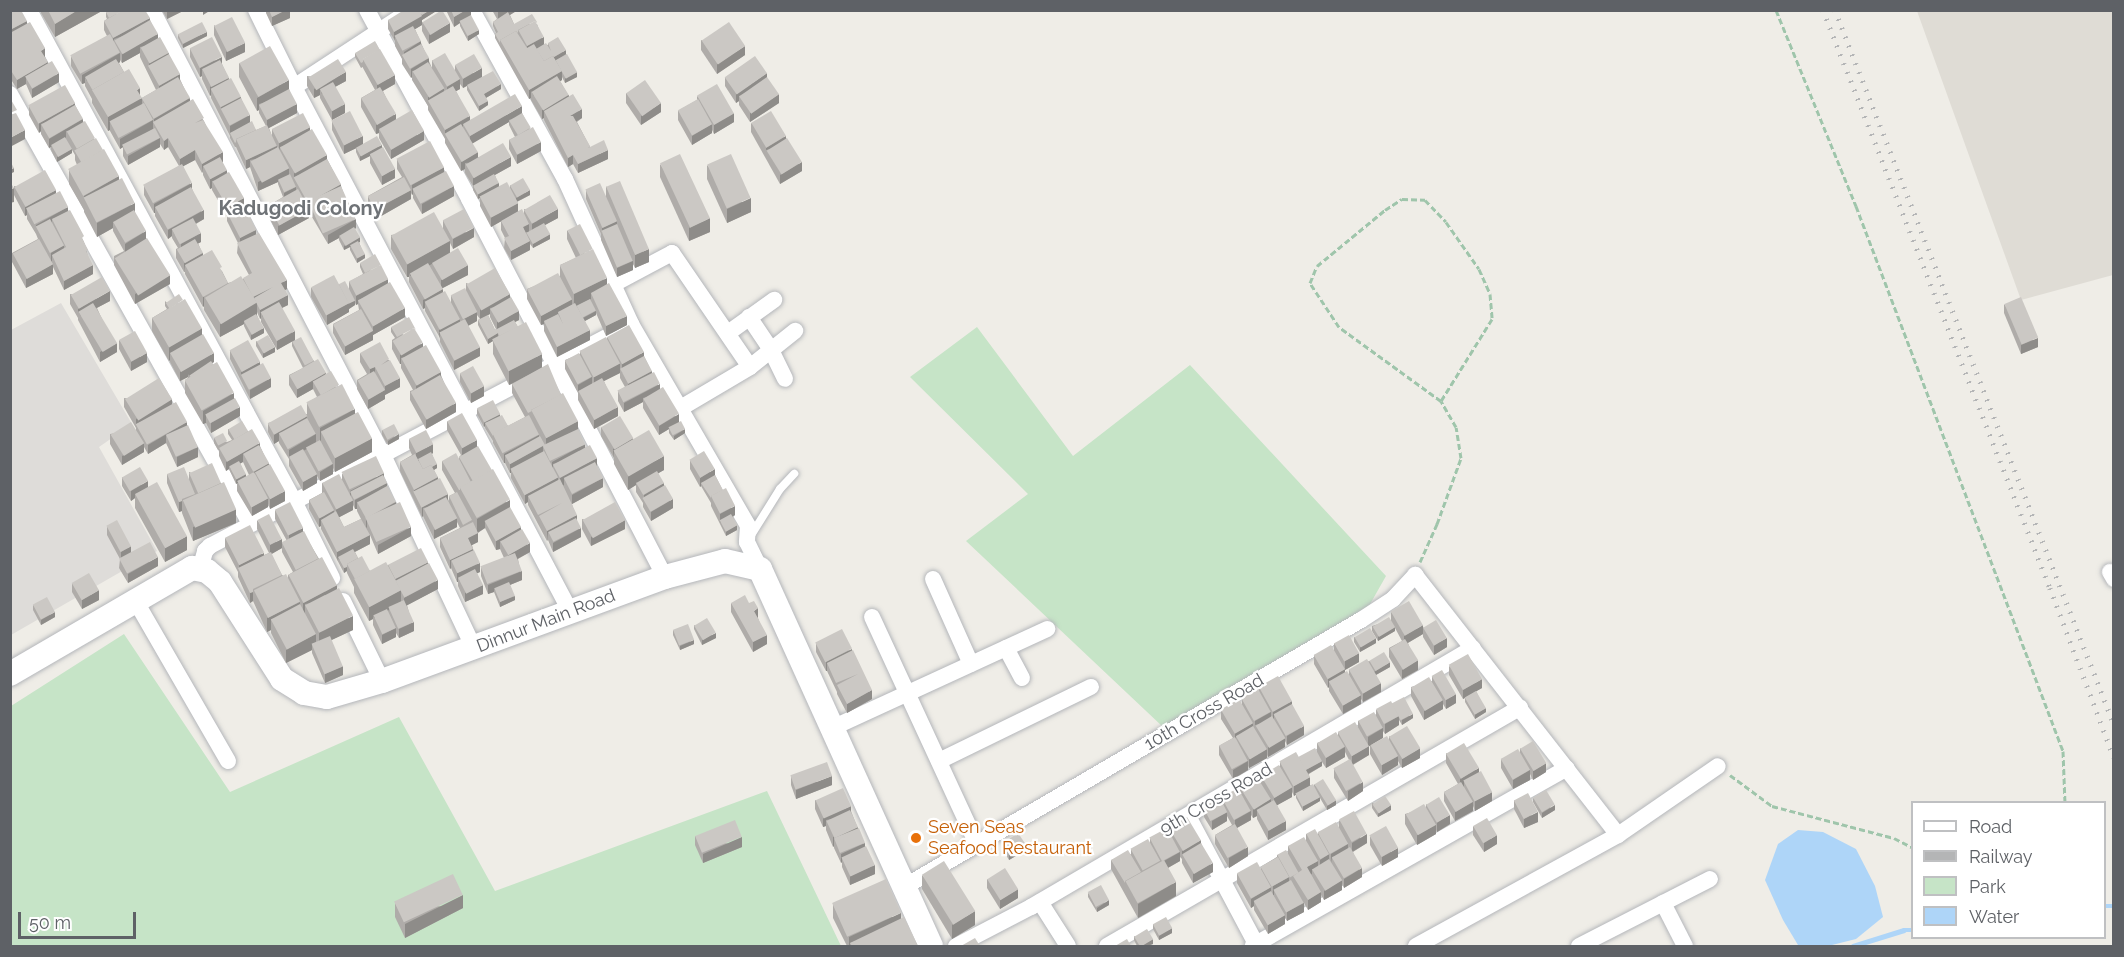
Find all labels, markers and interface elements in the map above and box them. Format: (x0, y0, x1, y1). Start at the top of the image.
district label: Kadugodi Colony (219, 196, 383, 220)
street label: Dinnur Main Road (473, 585, 619, 657)
street label: 10th Cross Road (1141, 669, 1267, 755)
street label: 9th Cross Road (1156, 758, 1276, 840)
legend (1911, 801, 2106, 939)
text: Road (1969, 816, 2012, 837)
place label: Seven Seas Seafood Restaurant (928, 817, 1092, 860)
marker: Seven Seas Seafood Restaurant (909, 831, 923, 845)
text: Railway (1969, 846, 2033, 867)
text: Park (1969, 876, 2006, 897)
scale bar (21, 900, 140, 938)
text: Water (1969, 906, 2019, 927)
text: 50 m (29, 912, 71, 933)

